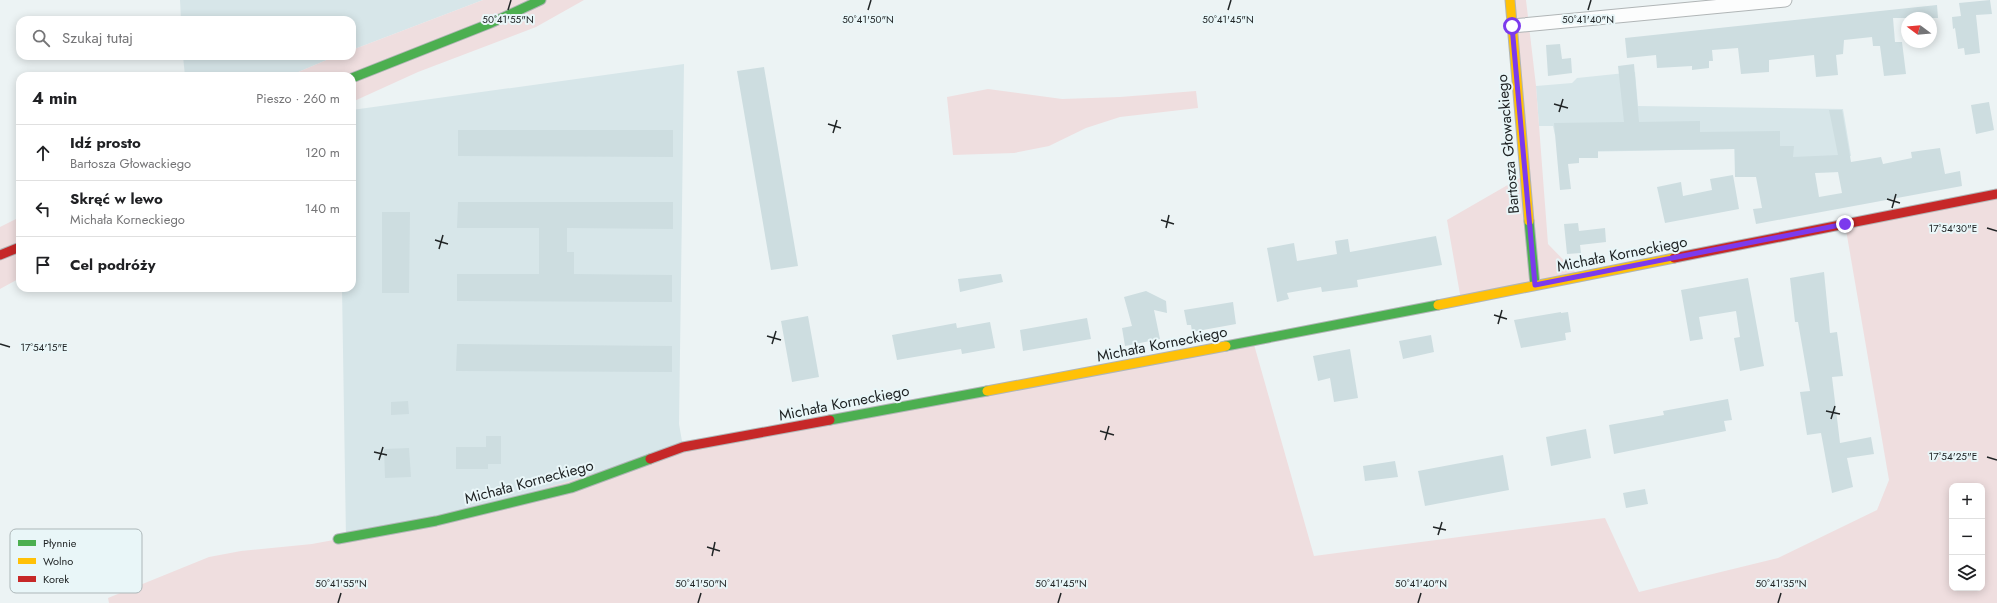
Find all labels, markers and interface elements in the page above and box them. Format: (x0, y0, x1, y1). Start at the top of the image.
text: 50°41'55"N (482, 12, 534, 27)
text: 50°41'50"N (842, 12, 894, 27)
text: 50°41'45"N (1202, 12, 1254, 27)
text: 50°41'40"N (1562, 12, 1614, 27)
north arrow (1901, 12, 1937, 48)
search box (16, 16, 356, 60)
route start (1503, 17, 1521, 35)
icon: search (30, 27, 52, 49)
text: Szukaj tutaj (62, 27, 133, 49)
street label: Bartosza Głowackiego (1491, 73, 1525, 215)
text: 4 min (32, 86, 77, 110)
text: Pieszo · 260 m (256, 89, 340, 108)
text: Idź prosto (70, 132, 141, 154)
icon: ahead (32, 142, 54, 164)
text: 120 m (305, 143, 340, 162)
text: Bartosza Głowackiego (70, 154, 191, 173)
text: Skręć w lewo (70, 188, 163, 210)
icon: left (32, 198, 54, 220)
text: 140 m (305, 199, 340, 218)
text: Michała Korneckiego (70, 210, 185, 229)
route end (1836, 215, 1854, 233)
text: 17°54'30"E (1929, 221, 1977, 236)
street label: Michała Korneckiego (1555, 231, 1689, 277)
icon: arrive (32, 254, 54, 276)
text: Cel podróży (70, 254, 155, 276)
street label: Michała Korneckiego (1095, 321, 1229, 367)
text: 17°54'15"E (20, 340, 68, 355)
street label: Michała Korneckiego (777, 380, 911, 426)
text: 17°54'25"E (1929, 449, 1977, 464)
street label: Michała Korneckiego (462, 454, 596, 510)
map controls (1949, 483, 1985, 591)
button: + (1949, 483, 1985, 519)
button: − (1949, 519, 1985, 555)
legend (10, 529, 142, 593)
text: Płynnie (43, 535, 77, 551)
text: Wolno (43, 553, 73, 569)
button: layers (1949, 555, 1985, 591)
text: Korek (43, 571, 69, 587)
text: 50°41'55"N (315, 576, 367, 591)
text: 50°41'50"N (675, 576, 727, 591)
text: 50°41'45"N (1035, 576, 1087, 591)
text: 50°41'40"N (1395, 576, 1447, 591)
text: 50°41'35"N (1755, 576, 1807, 591)

